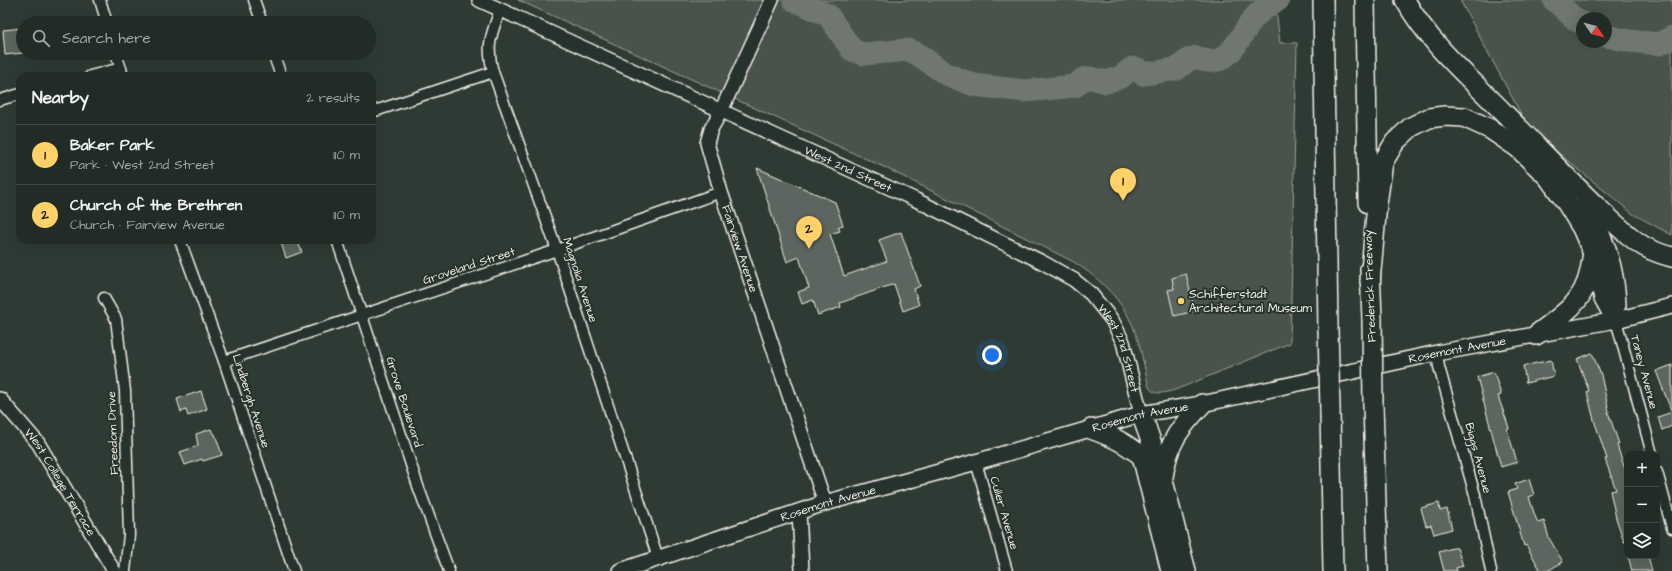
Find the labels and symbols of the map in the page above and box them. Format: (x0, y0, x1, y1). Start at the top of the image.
north arrow (1576, 12, 1612, 48)
street label: West 2nd Street (802, 142, 895, 196)
pin: 1 (1110, 168, 1136, 201)
street label: Fairview Avenue (717, 203, 763, 295)
pin: 2 (796, 216, 822, 249)
street label: Frederick Freeway (1360, 229, 1381, 343)
street label: Magnolia Avenue (557, 235, 602, 326)
street label: Groveland Street (421, 243, 518, 289)
place label: Schifferstadt Architectural Museum (1189, 286, 1313, 317)
marker: Schifferstadt Architectural Museum (1176, 296, 1186, 306)
street label: West 2nd Street (1094, 300, 1144, 394)
street label: Rosemont Avenue (1407, 332, 1508, 367)
street label: Taney Avenue (1625, 333, 1662, 412)
your location (982, 345, 1002, 365)
street label: Lindbergh Avenue (227, 352, 274, 451)
street label: Grove Boulevard (381, 355, 427, 449)
street label: Freedom Drive (103, 390, 123, 475)
street label: Rosemont Avenue (1090, 398, 1190, 436)
street label: Biggs Avenue (1459, 421, 1496, 496)
street label: West College Terrace (20, 424, 100, 540)
street label: Culler Avenue (985, 474, 1023, 552)
street label: Rosemont Avenue (778, 481, 878, 526)

